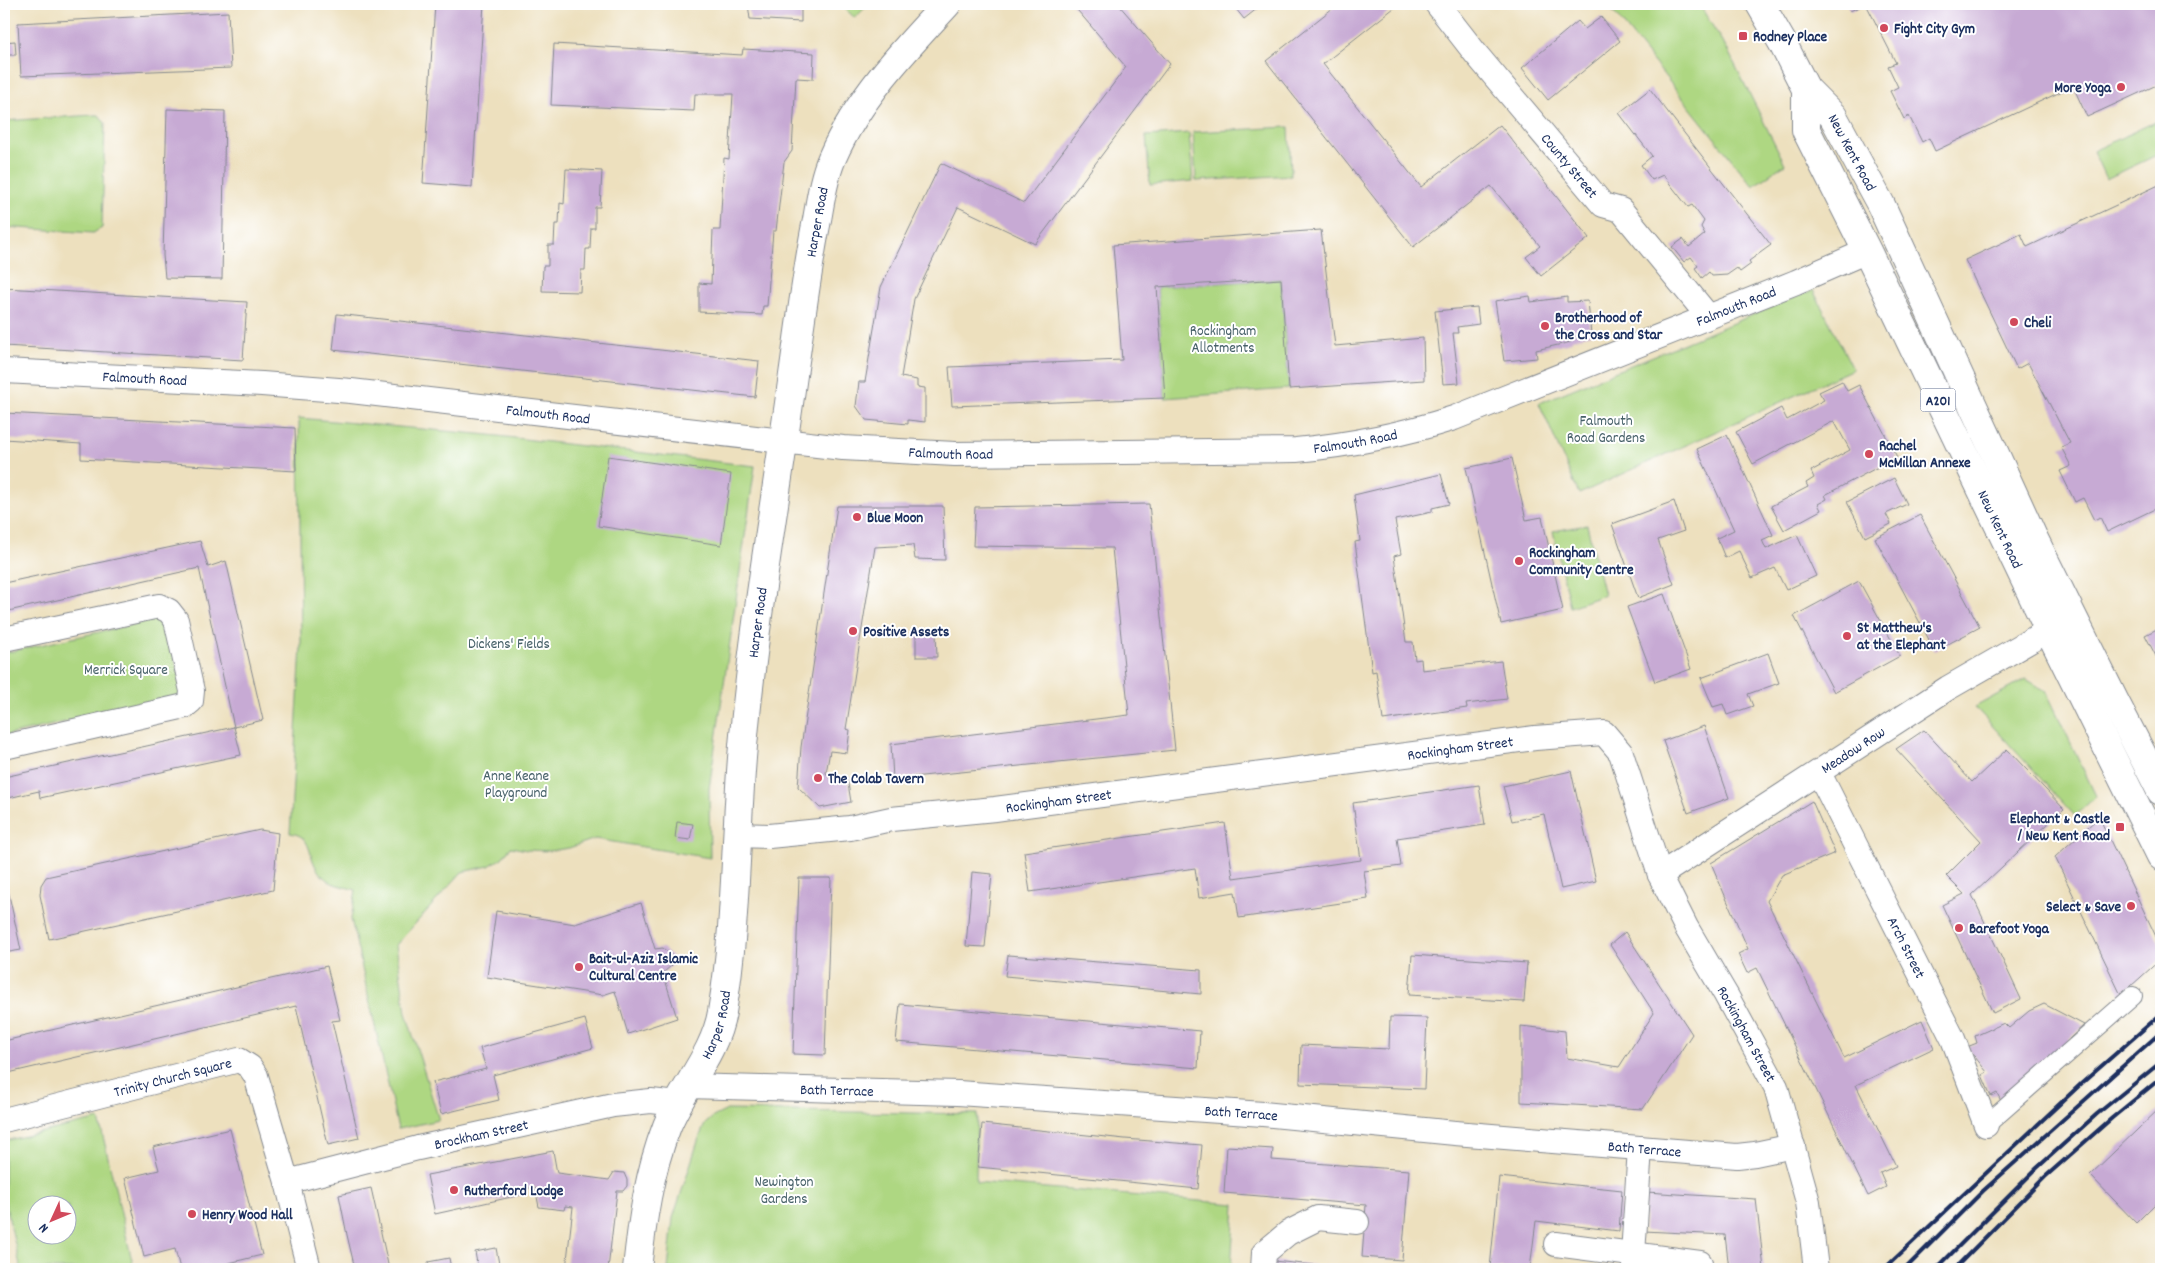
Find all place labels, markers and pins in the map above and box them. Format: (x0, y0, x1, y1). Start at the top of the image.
place label: Fight City Gym (1894, 19, 1975, 41)
marker: Fight City Gym (1878, 22, 1890, 34)
place label: Rodney Place (1753, 27, 1828, 49)
marker: Rodney Place (1737, 30, 1749, 42)
place label: More Yoga (2054, 78, 2112, 100)
marker: More Yoga (2115, 81, 2127, 93)
place label: Brotherhood of the Cross and Star (1555, 308, 1663, 347)
place label: Cheli (2024, 313, 2051, 335)
marker: Cheli (2008, 316, 2020, 328)
marker: Brotherhood of the Cross and Star (1539, 320, 1551, 332)
place label: Rachel McMillan Annexe (1879, 436, 1971, 475)
marker: Rachel McMillan Annexe (1863, 448, 1875, 460)
place label: Blue Moon (867, 508, 923, 530)
marker: Blue Moon (851, 511, 863, 523)
place label: Rockingham Community Centre (1529, 543, 1634, 582)
marker: Rockingham Community Centre (1513, 555, 1525, 567)
place label: St Matthew's at the Elephant (1857, 618, 1946, 657)
place label: Positive Assets (863, 622, 949, 644)
marker: Positive Assets (847, 625, 859, 637)
marker: St Matthew's at the Elephant (1841, 630, 1853, 642)
place label: The Colab Tavern (828, 769, 924, 791)
marker: The Colab Tavern (812, 772, 824, 784)
place label: Elephant & Castle / New Kent Road (2010, 809, 2110, 848)
marker: Elephant & Castle / New Kent Road (2114, 821, 2126, 833)
place label: Select & Save (2046, 897, 2121, 919)
marker: Select & Save (2125, 900, 2137, 912)
place label: Barefoot Yoga (1969, 919, 2050, 941)
marker: Barefoot Yoga (1953, 922, 1965, 934)
place label: Bait-ul-Aziz Islamic Cultural Centre (589, 949, 698, 988)
marker: Bait-ul-Aziz Islamic Cultural Centre (573, 961, 585, 973)
place label: Rutherford Lodge (464, 1181, 564, 1203)
marker: Rutherford Lodge (448, 1184, 460, 1196)
place label: Henry Wood Hall (202, 1205, 293, 1227)
marker: Henry Wood Hall (186, 1208, 198, 1220)

